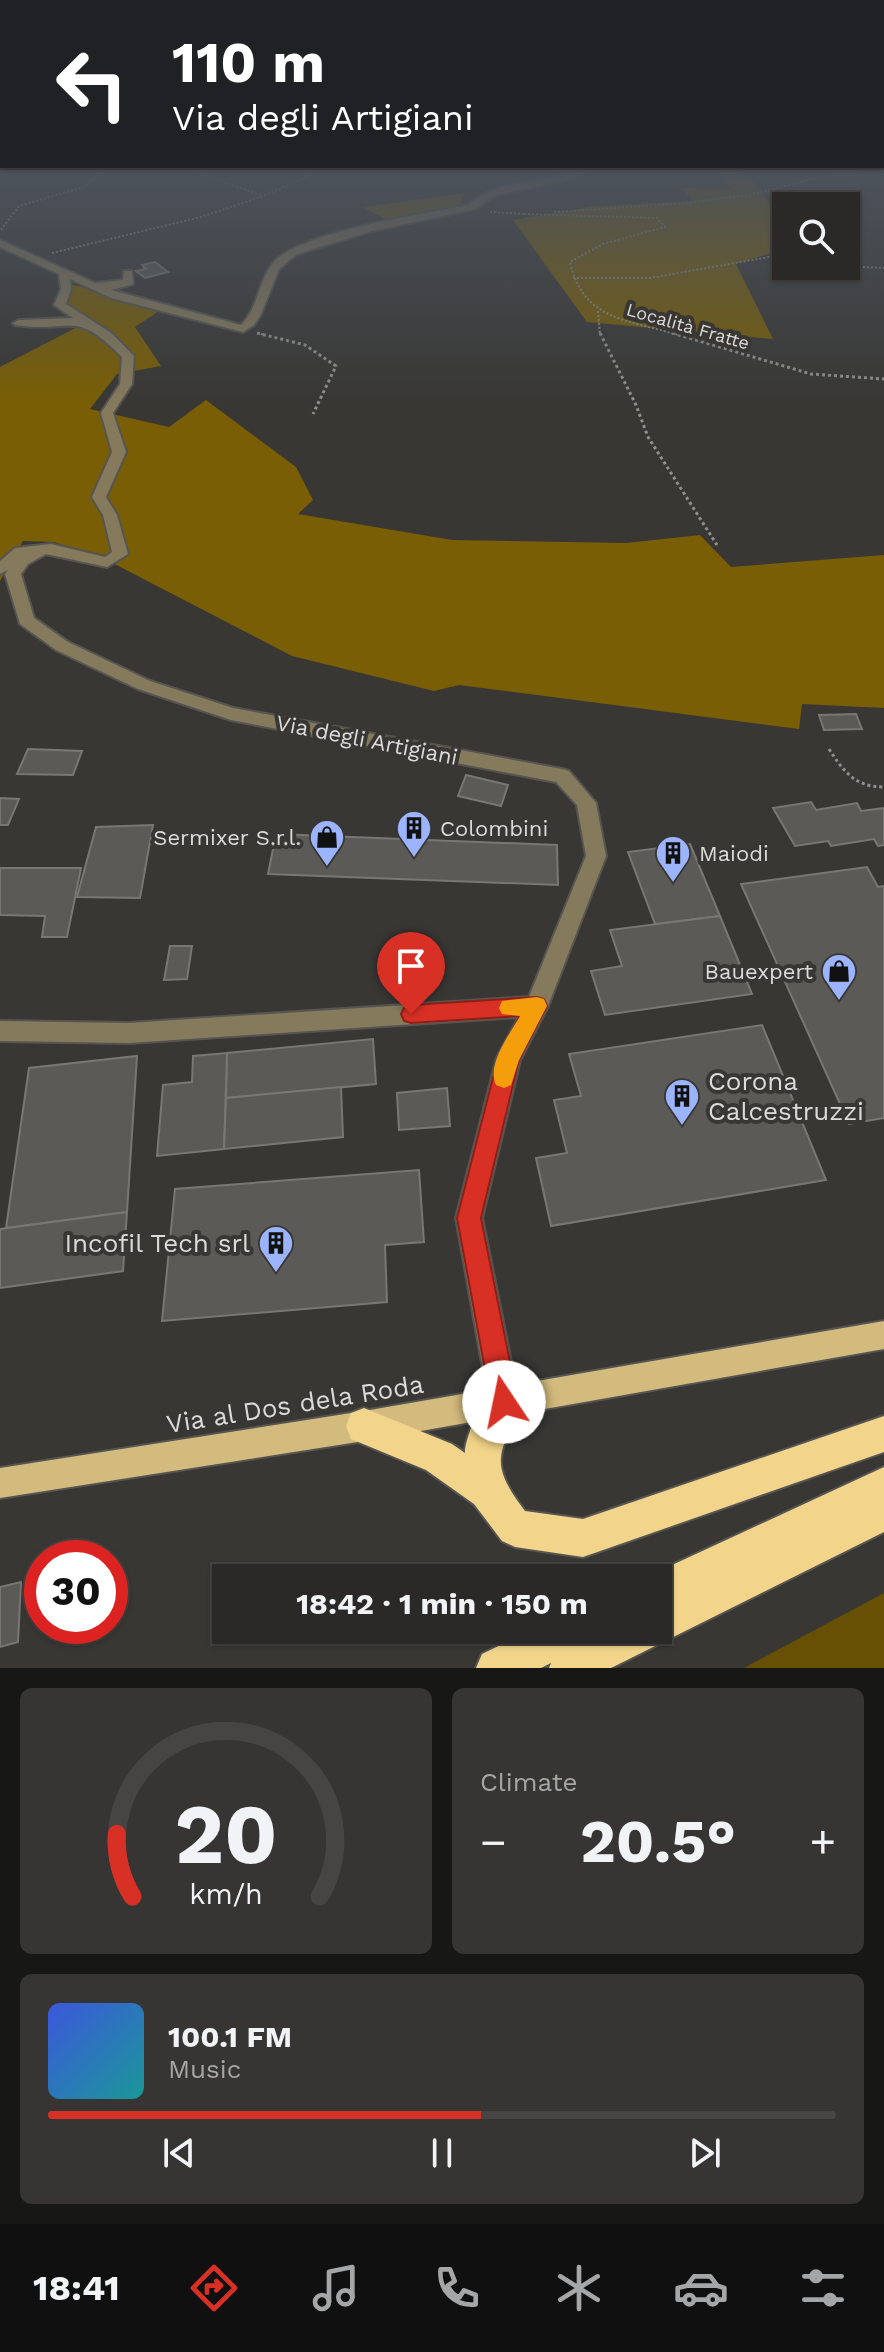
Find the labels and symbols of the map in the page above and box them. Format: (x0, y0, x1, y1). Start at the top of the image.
street label: Località Fratte (624, 298, 752, 354)
street label: Via degli Artigiani (274, 710, 460, 770)
building icon: Colombini (395, 809, 433, 859)
place label: Colombini (440, 816, 548, 841)
shop icon: Sermixer S.r.l. (308, 818, 346, 868)
place label: Sermixer S.r.l. (153, 825, 301, 850)
building icon: Maiodi (654, 834, 692, 884)
place label: Maiodi (699, 841, 769, 866)
pin (377, 932, 445, 1014)
shop icon: Bauexpert (820, 952, 858, 1002)
place label: Bauexpert (705, 959, 813, 984)
place label: Corona Calcestruzzi (708, 1066, 864, 1126)
building icon: Corona Calcestruzzi (663, 1077, 701, 1127)
building icon: Incofil Tech srl (257, 1224, 295, 1274)
place label: Incofil Tech srl (64, 1228, 250, 1258)
position arrow (462, 1360, 546, 1444)
street label: Via al Dos dela Roda (164, 1369, 426, 1439)
speed limit sign: 30 (24, 1540, 128, 1644)

